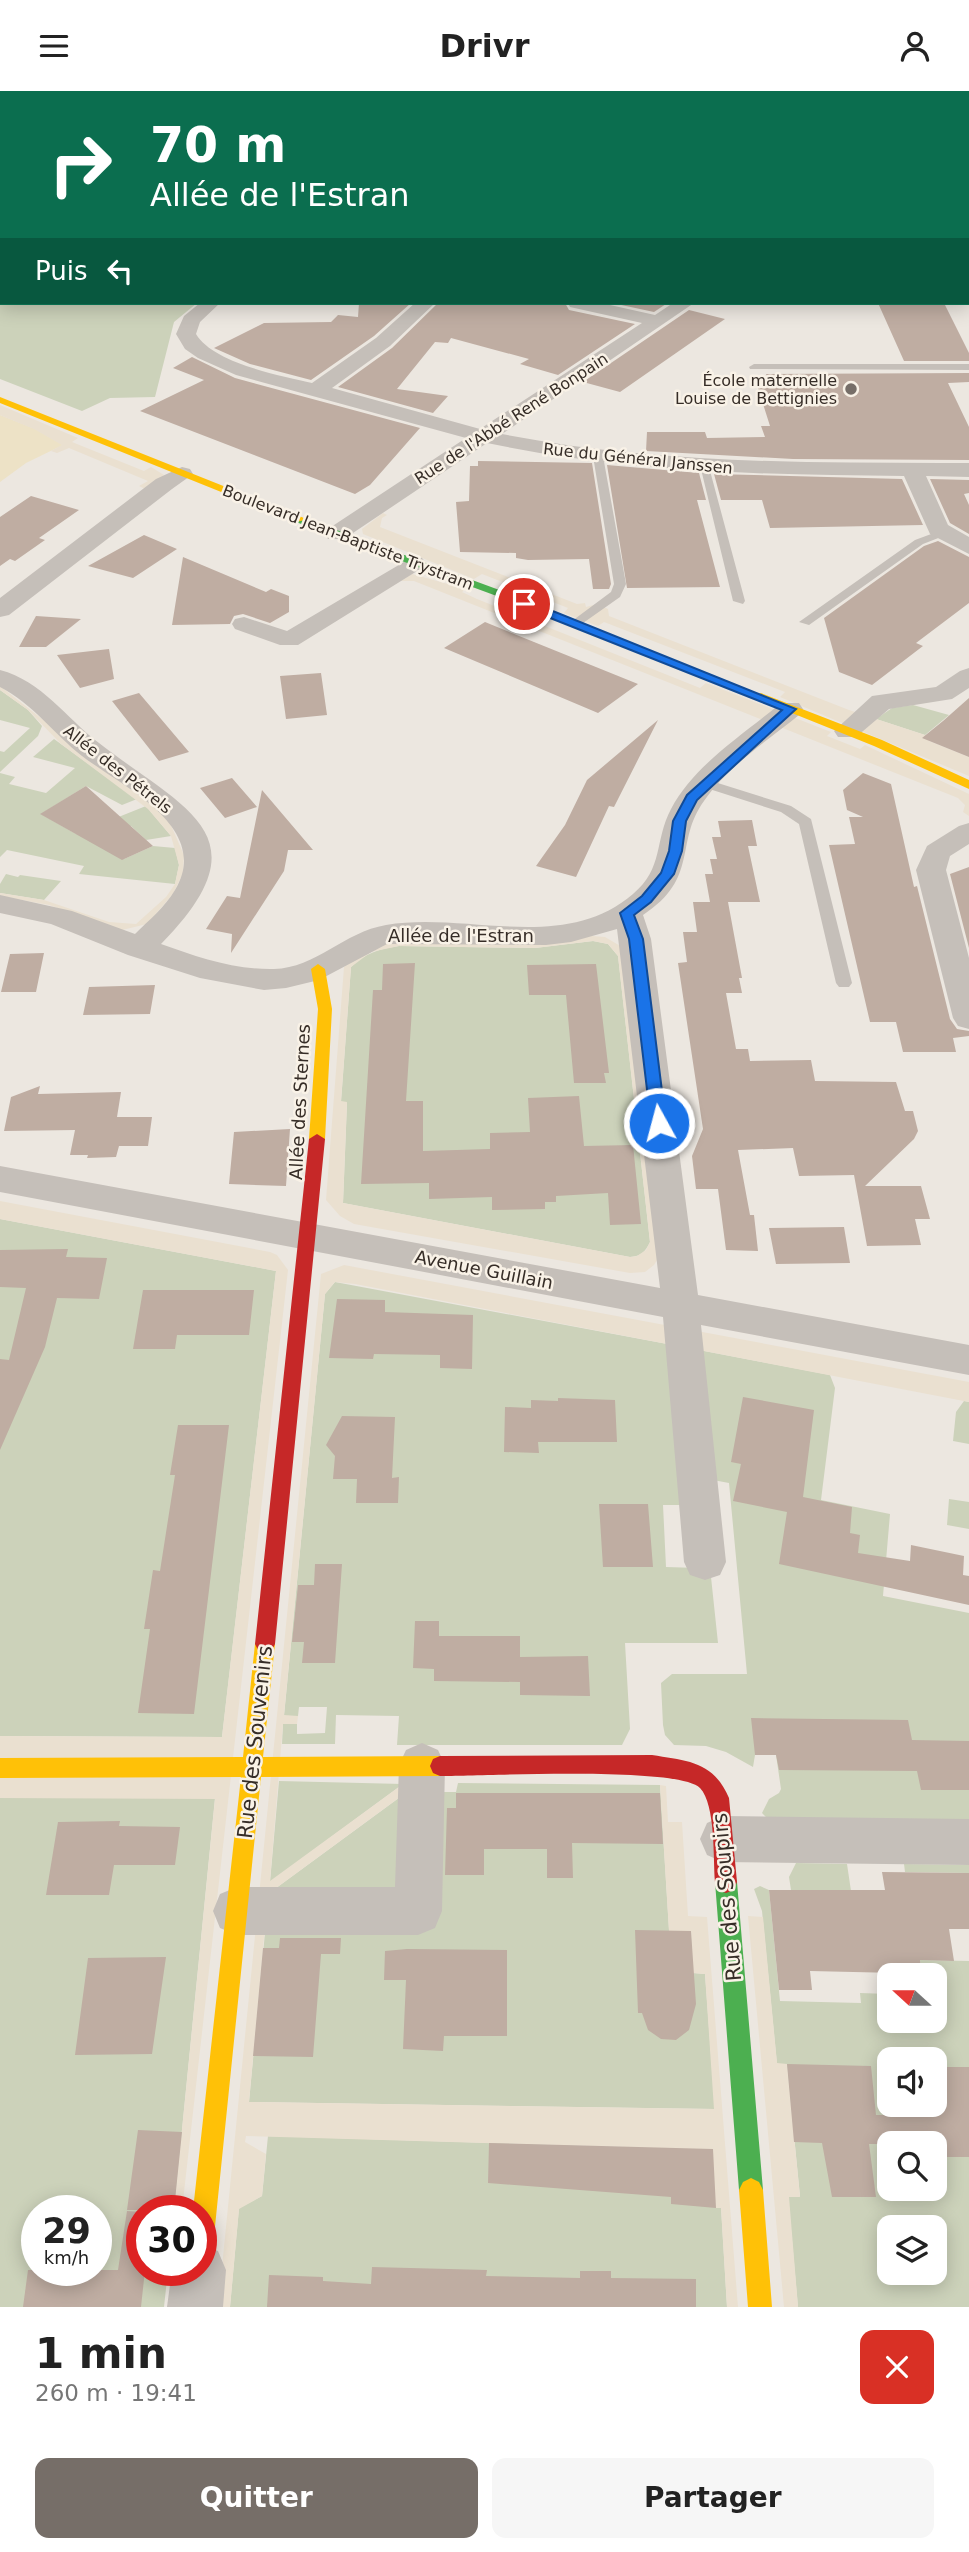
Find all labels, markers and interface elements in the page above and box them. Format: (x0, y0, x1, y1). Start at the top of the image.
icon: menu (35, 27, 73, 65)
text: Drivr (440, 27, 529, 65)
icon: person (896, 27, 934, 65)
text: 70 m (150, 117, 286, 174)
icon: right (35, 119, 126, 210)
text: Allée de l'Estran (150, 176, 410, 214)
icon: left (101, 252, 139, 290)
text: Puis (35, 256, 87, 286)
street label: Rue de l'Abbé René Bonpain (411, 349, 611, 488)
place label: École maternelle Louise de Bettignies (675, 371, 837, 408)
marker: École maternelle Louise de Bettignies (843, 381, 859, 397)
street label: Rue du Général Janssen (542, 439, 734, 478)
street label: Boulevard Jean-Baptiste Trystram (220, 481, 476, 594)
pin (494, 574, 554, 634)
icon: arrive (505, 585, 543, 623)
street label: Allée des Pétrels (60, 721, 176, 818)
street label: Allée de l'Estran (388, 925, 534, 946)
street label: Allée des Sternes (285, 1023, 314, 1181)
position arrow (622, 1086, 696, 1160)
street label: Avenue Guillain (413, 1246, 555, 1293)
street label: Rue des Souvenirs (233, 1644, 277, 1840)
street label: Rue des Soupirs (708, 1812, 746, 1982)
north arrow (877, 1963, 947, 2033)
map controls (877, 1963, 947, 2285)
button: sound (877, 2047, 947, 2117)
button: search (877, 2131, 947, 2201)
speed limit sign: 30 (126, 2195, 217, 2286)
text: 29 (42, 2211, 91, 2251)
button: layers (877, 2215, 947, 2285)
text: km/h (44, 2247, 89, 2268)
text: 1 min (35, 2329, 167, 2378)
button: close (860, 2330, 934, 2404)
text: 260 m · 19:41 (35, 2380, 197, 2406)
button: Quitter (35, 2458, 478, 2538)
button: Partager (492, 2458, 934, 2538)

